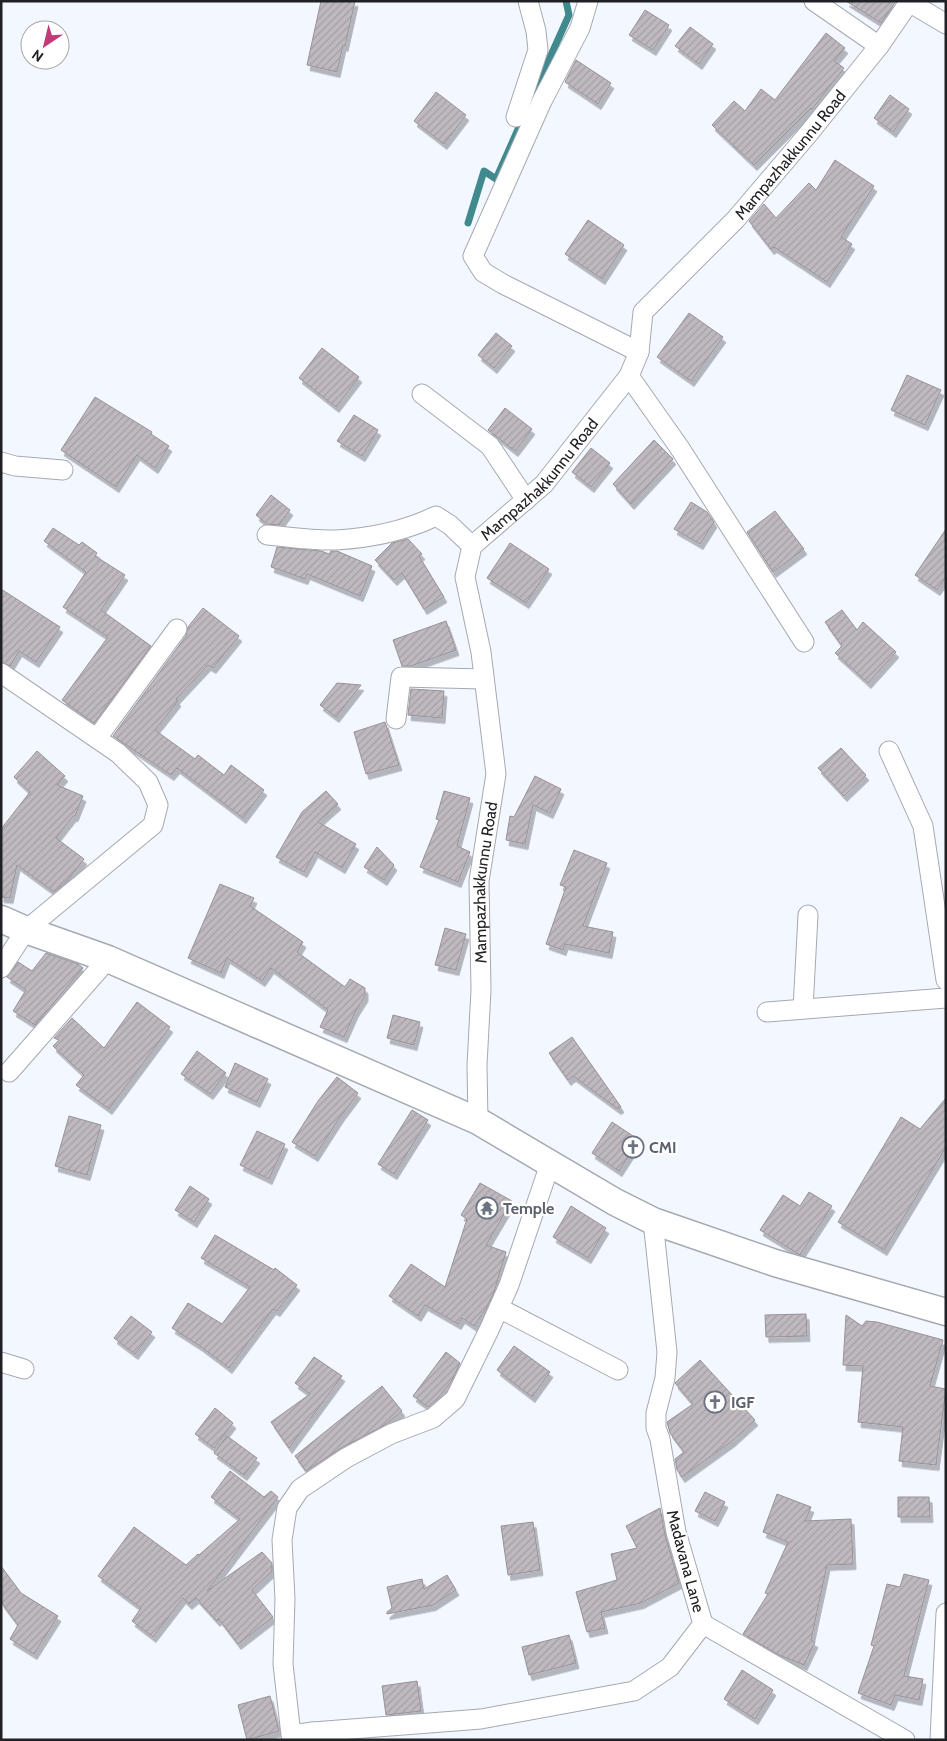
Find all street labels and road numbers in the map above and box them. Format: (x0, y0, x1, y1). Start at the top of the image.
street label: Mampazhakkunnu Road (731, 87, 850, 223)
street label: Mampazhakkunnu Road (477, 414, 602, 545)
street label: Mampazhakkunnu Road (470, 800, 501, 964)
street label: Madavana Lane (663, 1508, 708, 1614)

